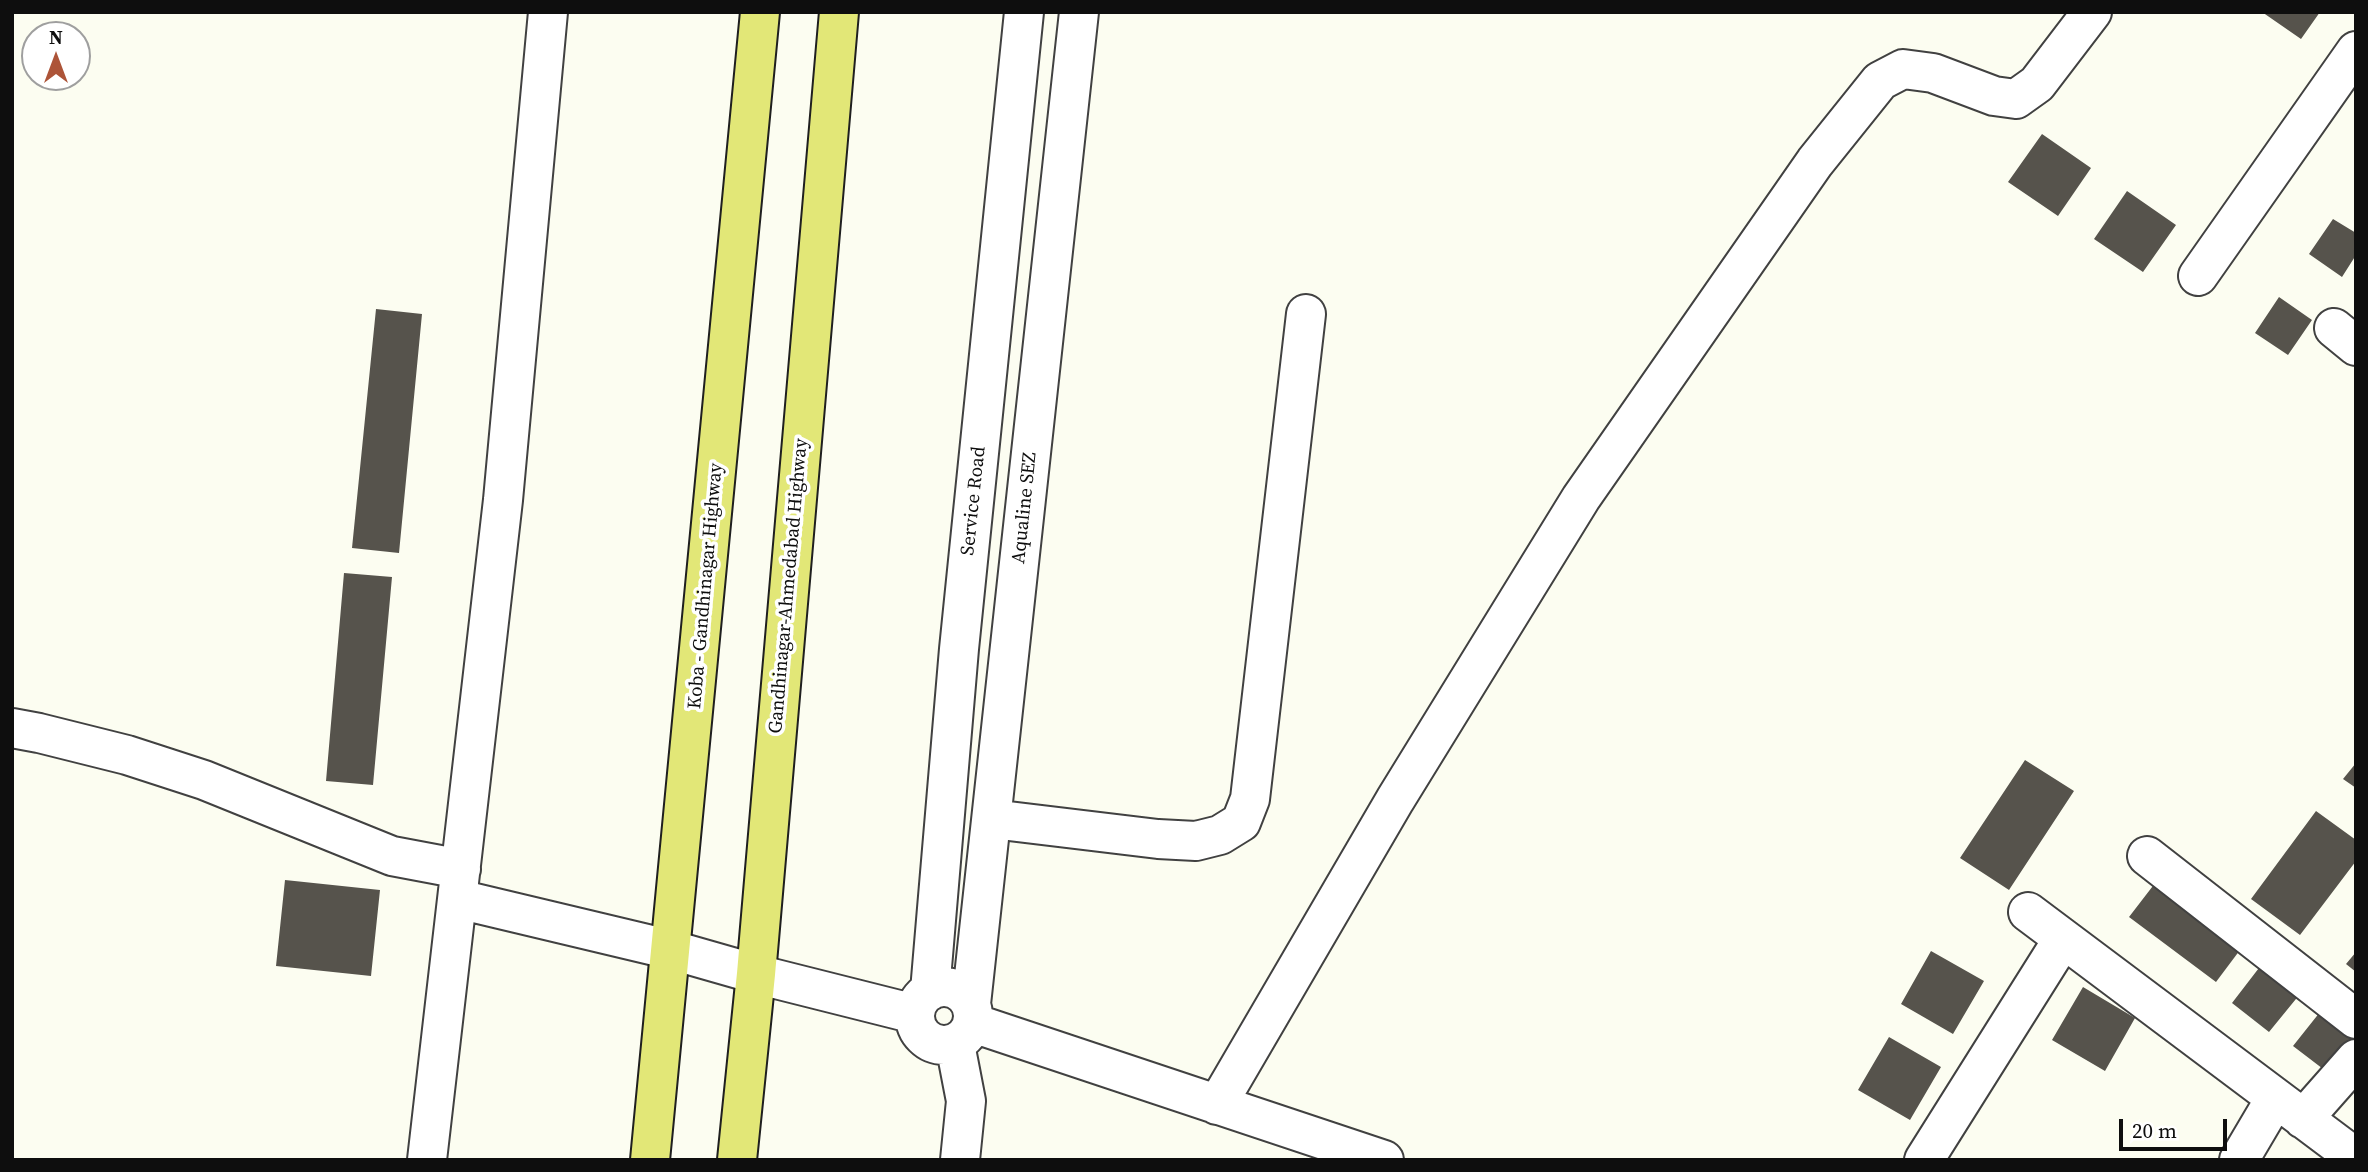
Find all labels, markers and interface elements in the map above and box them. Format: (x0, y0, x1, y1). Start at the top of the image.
north arrow (21, 21, 91, 91)
text: N (49, 24, 63, 50)
street label: Gandhinagar-Ahmedabad Highway (765, 437, 813, 735)
street label: Service Road (957, 445, 991, 557)
street label: Aqualine SEZ (1008, 451, 1042, 565)
street label: Koba - Gandhinagar Highway (684, 462, 728, 710)
scale bar (2123, 1106, 2232, 1150)
text: 20 m (2132, 1116, 2177, 1145)

